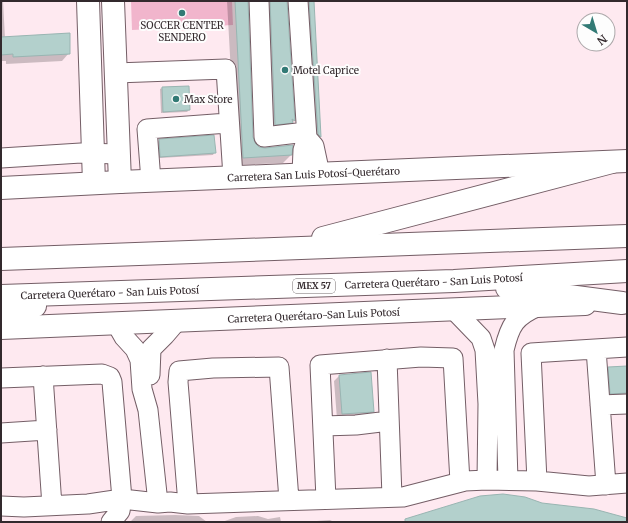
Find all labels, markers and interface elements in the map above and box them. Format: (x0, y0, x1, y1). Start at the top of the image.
marker: SOCCER CENTER SENDERO (177, 8, 187, 18)
north arrow (576, 12, 616, 52)
place label: SOCCER CENTER SENDERO (140, 19, 224, 44)
text: N (594, 32, 610, 48)
place label: Motel Caprice (293, 64, 359, 77)
marker: Motel Caprice (280, 65, 290, 75)
place label: Max Store (184, 93, 232, 106)
marker: Max Store (171, 94, 181, 104)
street label: Carretera San Luis Potosí-Querétaro (227, 164, 400, 185)
street label: Carretera Querétaro - San Luis Potosí (344, 271, 524, 292)
road number: MEX 57 (293, 279, 335, 293)
street label: Carretera Querétaro - San Luis Potosí (21, 283, 200, 302)
street label: Carretera Querétaro-San Luis Potosí (227, 306, 401, 326)

